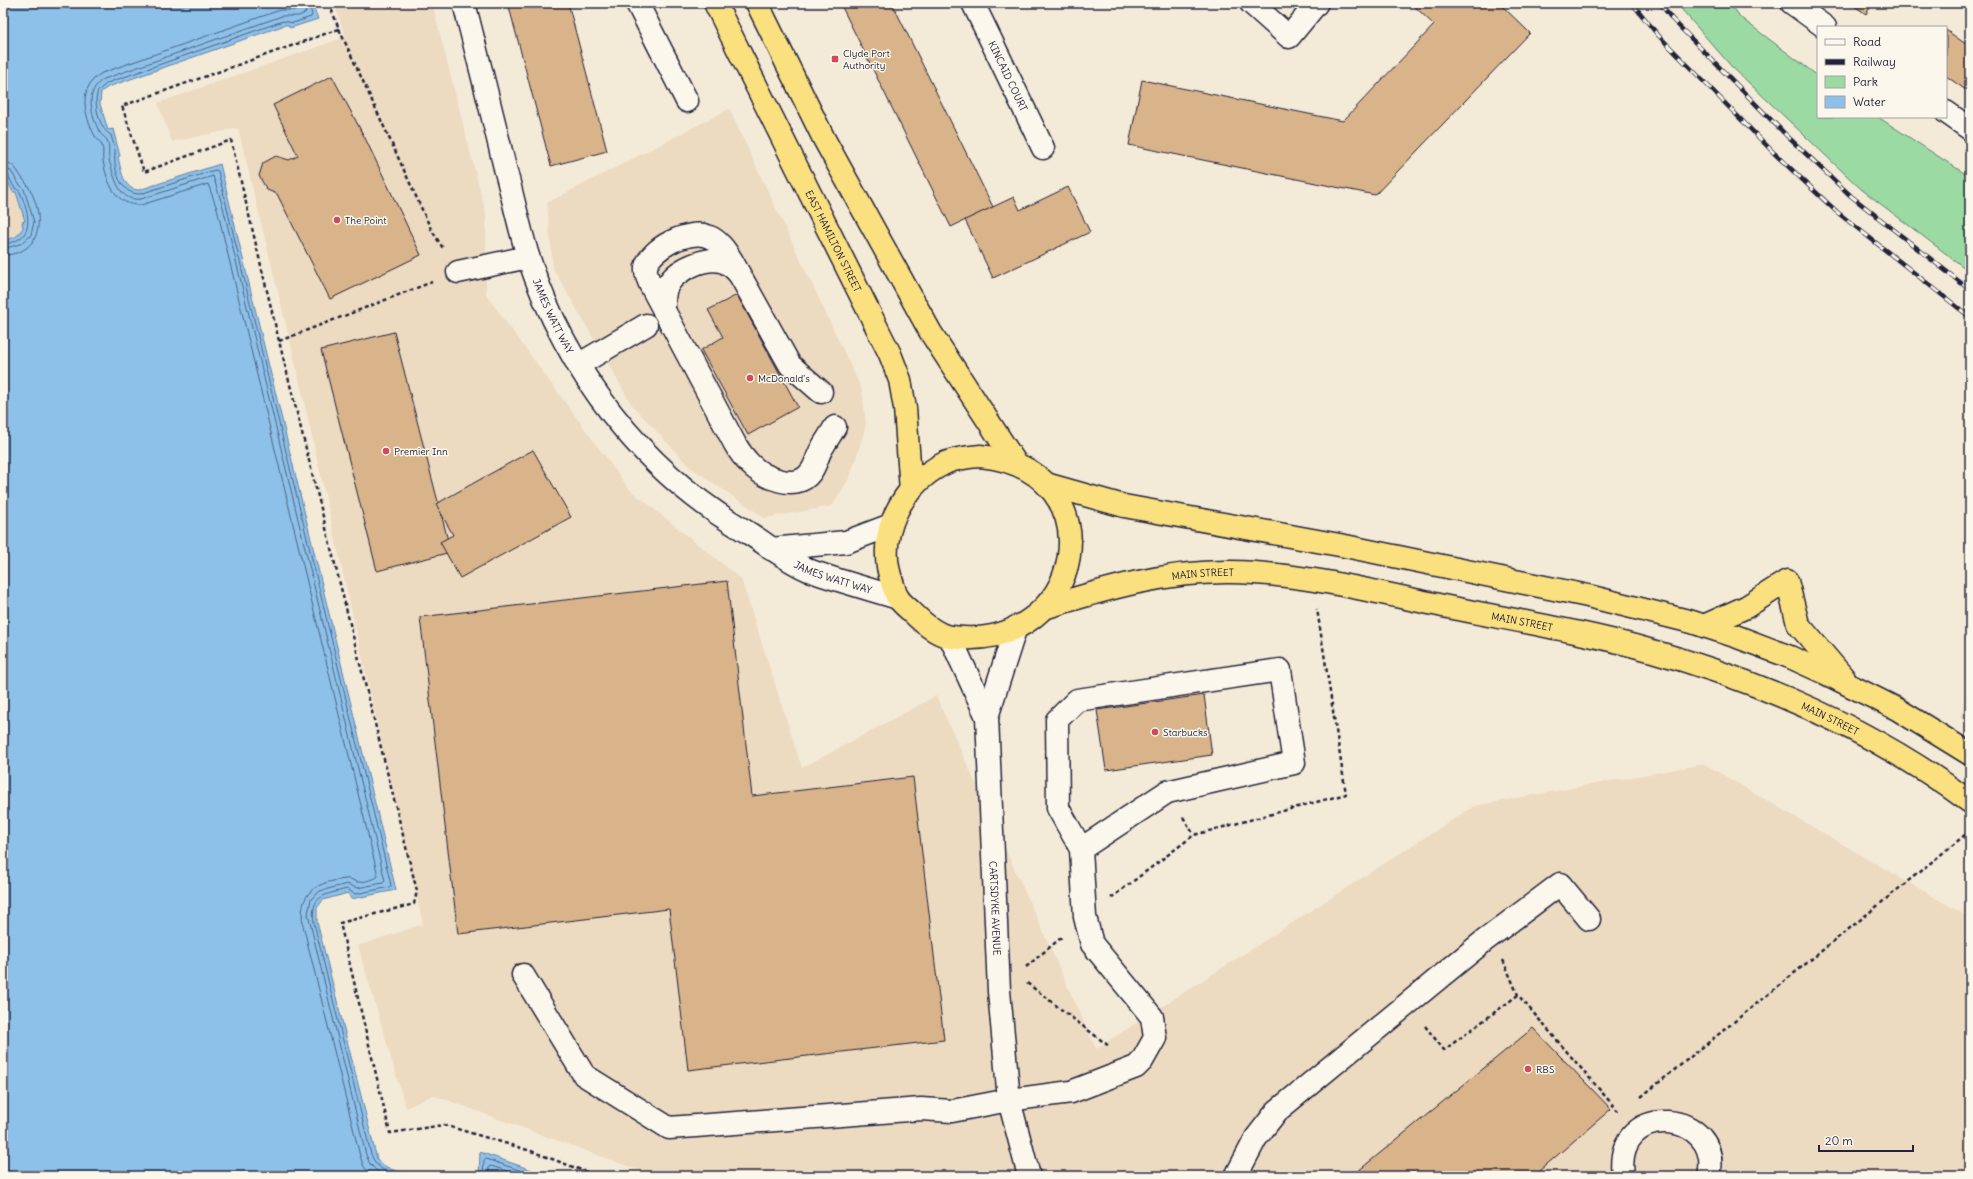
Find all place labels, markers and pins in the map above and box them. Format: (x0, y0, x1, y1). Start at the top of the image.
place label: Clyde Port Authority (843, 47, 891, 72)
marker: Clyde Port Authority (830, 54, 840, 64)
place label: The Point (345, 214, 387, 227)
marker: The Point (332, 215, 342, 225)
place label: McDonald's (758, 372, 810, 385)
marker: McDonald's (745, 373, 755, 383)
place label: Premier Inn (394, 445, 448, 458)
marker: Premier Inn (381, 446, 391, 456)
place label: Starbucks (1163, 726, 1208, 739)
marker: Starbucks (1150, 727, 1160, 737)
place label: RBS (1536, 1063, 1555, 1076)
marker: RBS (1523, 1064, 1533, 1074)

